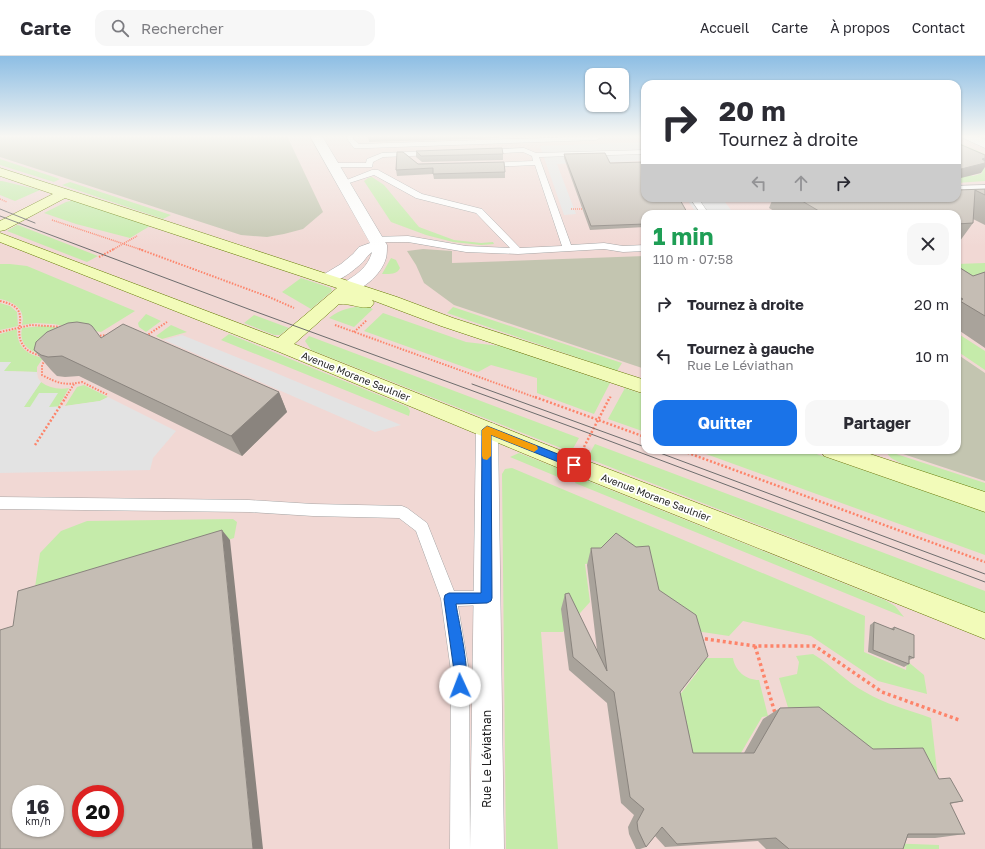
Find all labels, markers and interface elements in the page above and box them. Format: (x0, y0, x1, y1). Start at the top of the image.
search box (95, 10, 375, 46)
text: Carte (20, 16, 71, 39)
icon: search (109, 17, 131, 39)
text: Rechercher (141, 19, 224, 37)
text: Accueil (700, 19, 749, 36)
text: Carte (771, 19, 808, 36)
text: À propos (830, 19, 890, 36)
text: Contact (912, 19, 965, 36)
map controls (585, 68, 629, 112)
button: search (585, 68, 629, 112)
text: 20 m (719, 94, 786, 127)
icon: right (653, 96, 705, 148)
text: Tournez à droite (719, 128, 858, 150)
icon: left (748, 172, 770, 194)
icon: ahead (790, 172, 812, 194)
icon: right (832, 172, 854, 194)
text: 1 min (653, 221, 713, 250)
button: close (907, 223, 949, 265)
text: 110 m · 07:58 (653, 251, 733, 267)
icon: right (653, 293, 675, 315)
text: Tournez à droite (687, 295, 804, 313)
text: 20 m (914, 295, 949, 313)
text: Tournez à gauche (687, 339, 814, 357)
icon: left (653, 345, 675, 367)
text: 10 m (915, 347, 949, 365)
street label: Avenue Morane Saulnier (300, 349, 412, 403)
text: Rue Le Léviathan (687, 357, 793, 373)
button: Quitter (653, 400, 797, 446)
button: Partager (805, 400, 949, 446)
pin (557, 448, 591, 482)
icon: arrive (563, 454, 585, 476)
street label: Avenue Morane Saulnier (600, 471, 712, 523)
position arrow (439, 665, 481, 707)
street label: Rue Le Léviathan (479, 710, 494, 808)
speed limit sign: 20 (72, 785, 124, 837)
text: 16 (26, 794, 49, 818)
text: km/h (25, 815, 51, 827)

